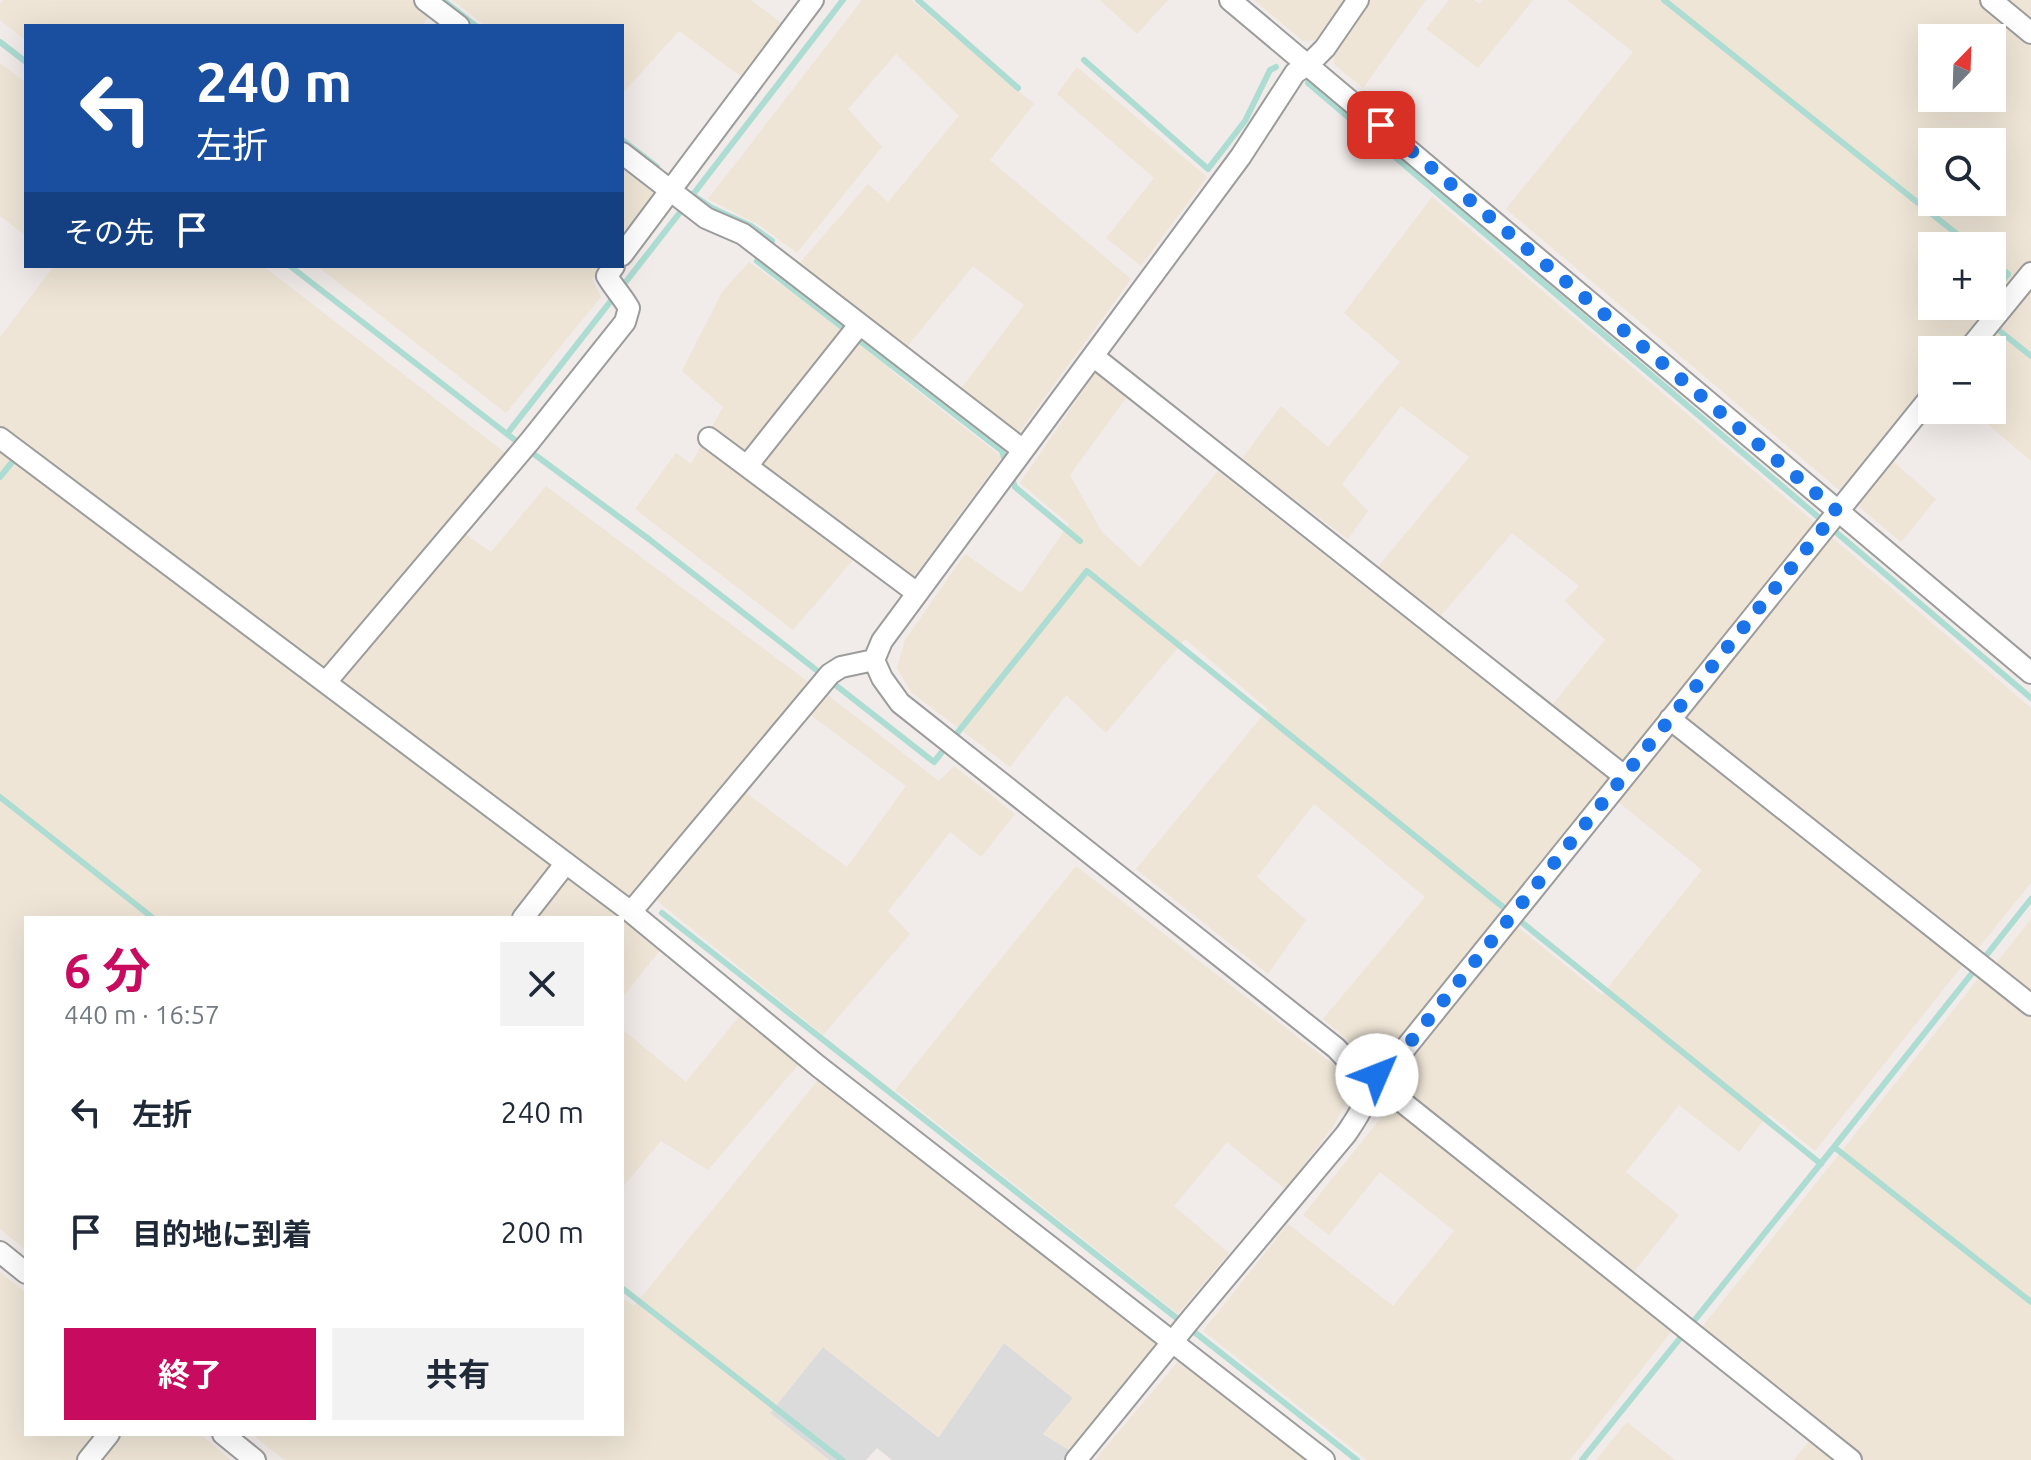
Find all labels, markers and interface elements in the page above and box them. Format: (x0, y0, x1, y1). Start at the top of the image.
north arrow (1918, 24, 2006, 112)
map controls (1918, 24, 2006, 424)
text: 240 m (196, 50, 352, 113)
icon: left (64, 56, 168, 160)
pin (1347, 91, 1415, 159)
icon: arrive (1359, 103, 1403, 147)
text: 左折 (196, 124, 268, 165)
button: search (1918, 128, 2006, 216)
icon: arrive (170, 208, 214, 252)
text: その先 (64, 215, 154, 249)
button: + (1918, 232, 2006, 320)
button: − (1918, 336, 2006, 424)
button: close (500, 942, 584, 1026)
text: 6 分 (64, 943, 150, 997)
text: 440 m · 16:57 (64, 1000, 220, 1029)
position arrow (1335, 1033, 1419, 1117)
icon: left (64, 1090, 108, 1134)
text: 240 m (500, 1095, 584, 1129)
text: 左折 (132, 1097, 192, 1131)
icon: arrive (64, 1210, 108, 1254)
text: 200 m (500, 1215, 584, 1249)
text: 目的地に到着 (132, 1217, 312, 1251)
button: 終了 (64, 1328, 316, 1420)
button: 共有 (332, 1328, 584, 1420)

